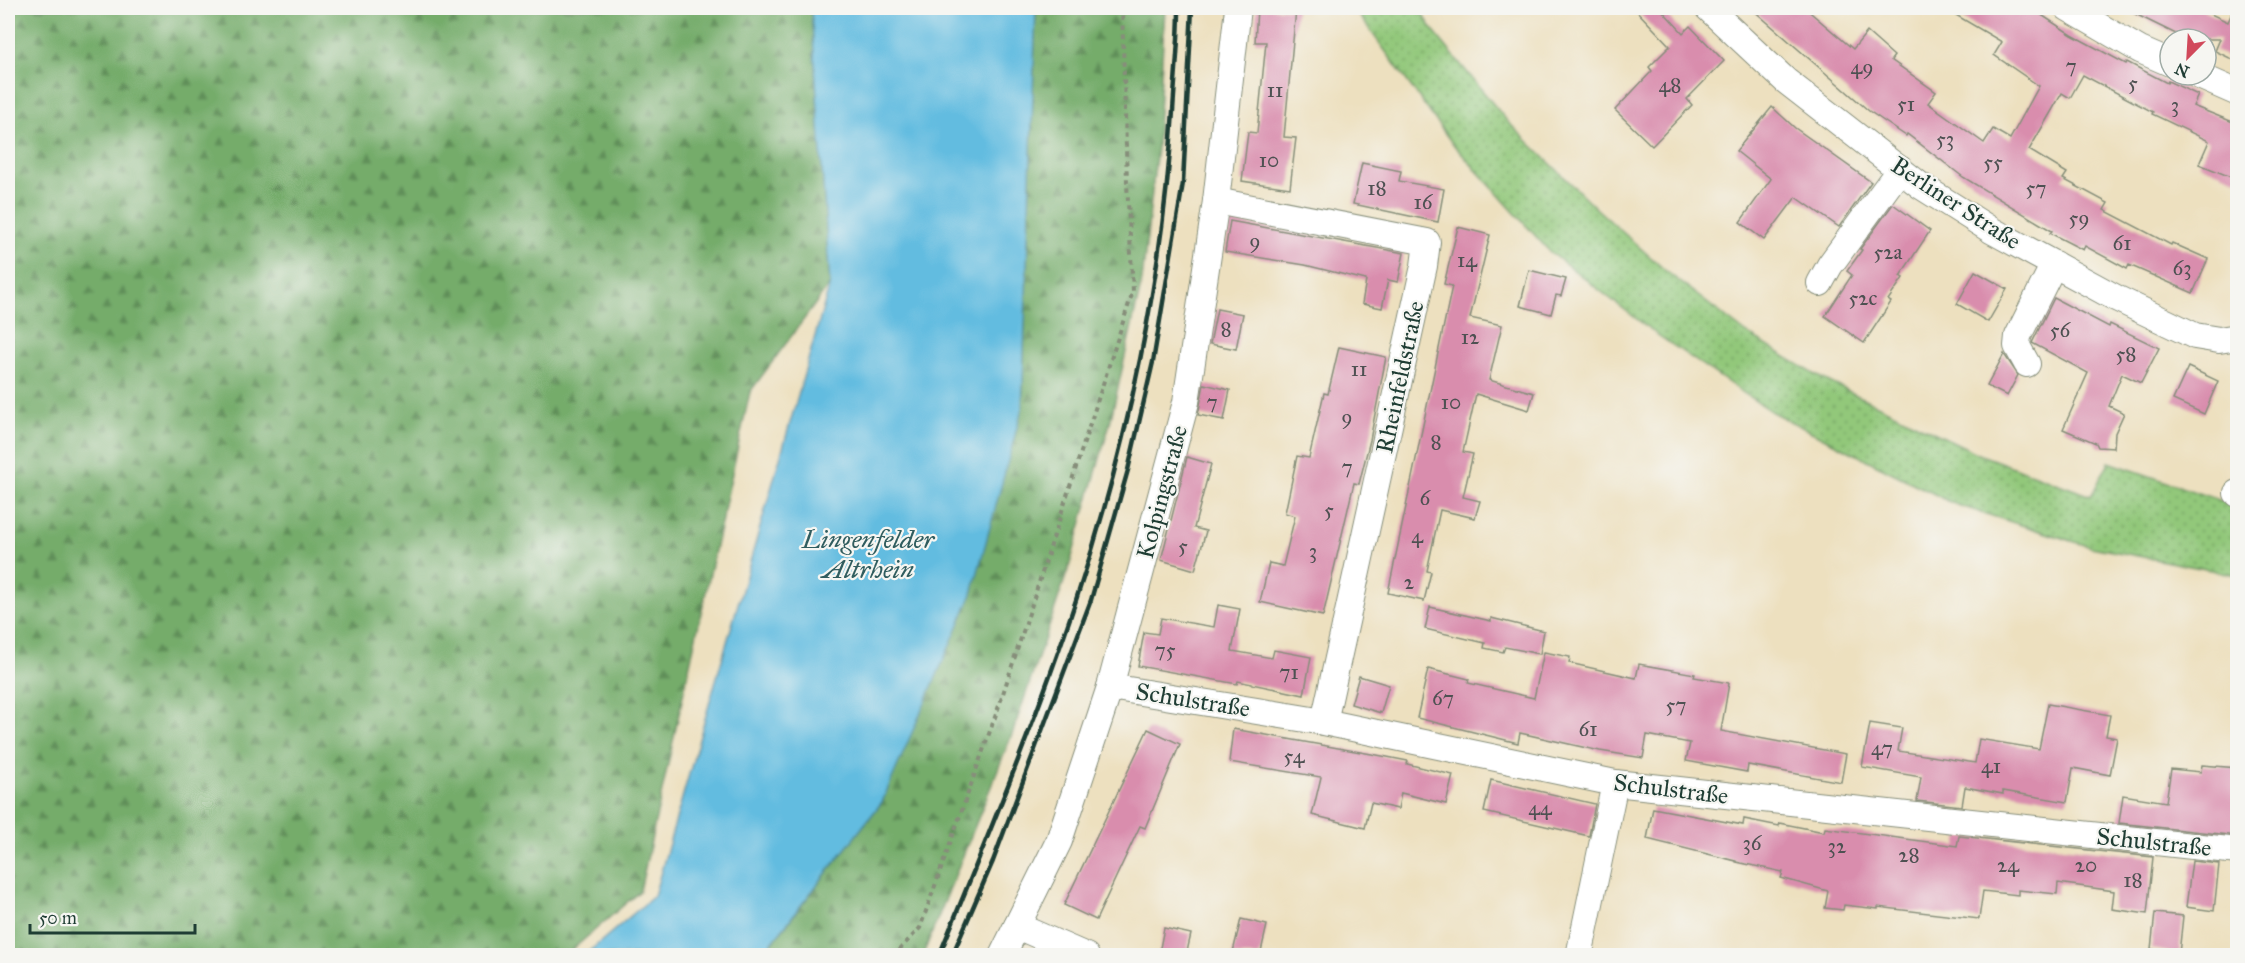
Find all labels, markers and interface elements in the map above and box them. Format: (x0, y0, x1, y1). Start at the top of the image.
north arrow (2158, 27, 2218, 87)
house number: 7 (2065, 53, 2077, 79)
house number: 49 (1851, 54, 1873, 80)
text: N (2172, 59, 2192, 82)
house number: 5 (2128, 70, 2138, 96)
house number: 48 (1659, 72, 1681, 98)
house number: 11 (1267, 77, 1283, 103)
house number: 51 (1897, 91, 1915, 117)
house number: 3 (2171, 92, 2179, 118)
house number: 53 (1936, 126, 1954, 152)
house number: 10 (1259, 147, 1279, 173)
house number: 55 (1983, 149, 2003, 175)
street label: Berliner Straße (1885, 150, 2027, 256)
house number: 18 (1367, 175, 1387, 201)
house number: 57 (2026, 175, 2046, 201)
house number: 16 (1413, 189, 1434, 215)
house number: 59 (2068, 205, 2090, 231)
house number: 9 (1249, 228, 1261, 254)
house number: 61 (2113, 230, 2131, 256)
house number: 52a (1874, 239, 1903, 265)
house number: 14 (1457, 247, 1478, 273)
house number: 63 (2172, 255, 2192, 281)
house number: 52c (1849, 285, 1878, 311)
street label: Rheinfeldstraße (1369, 298, 1431, 456)
house number: 8 (1220, 316, 1232, 342)
house number: 56 (2050, 317, 2071, 343)
house number: 12 (1461, 324, 1480, 350)
house number: 58 (2116, 341, 2136, 367)
house number: 11 (1351, 356, 1367, 382)
house number: 7 (1206, 389, 1218, 415)
house number: 10 (1441, 389, 1461, 415)
house number: 9 (1341, 404, 1353, 430)
street label: Kolpingstraße (1130, 422, 1194, 562)
house number: 8 (1430, 429, 1442, 455)
house number: 7 (1341, 454, 1353, 480)
house number: 6 (1420, 485, 1432, 511)
house number: 5 (1324, 497, 1334, 523)
water label: Lingenfelder Altrhein (801, 523, 935, 585)
house number: 4 (1411, 523, 1424, 549)
house number: 5 (1178, 533, 1188, 559)
house number: 3 (1309, 538, 1317, 564)
house number: 2 (1404, 569, 1415, 595)
house number: 75 (1155, 637, 1176, 663)
house number: 71 (1279, 659, 1299, 685)
street label: Schulstraße (1134, 676, 1252, 724)
house number: 67 (1432, 685, 1454, 711)
house number: 57 (1666, 692, 1686, 718)
house number: 61 (1579, 716, 1597, 742)
house number: 47 (1871, 735, 1893, 761)
house number: 54 (1284, 743, 1306, 769)
house number: 41 (1981, 753, 2001, 779)
street label: Schulstraße (1612, 767, 1730, 811)
house number: 44 (1528, 795, 1553, 821)
street label: Schulstraße (2095, 821, 2213, 863)
house number: 36 (1742, 830, 1763, 856)
house number: 32 (1828, 833, 1847, 859)
house number: 28 (1898, 842, 1920, 868)
house number: 24 (1997, 852, 2020, 878)
house number: 20 (2075, 852, 2097, 878)
house number: 18 (2123, 867, 2143, 893)
scale bar (30, 897, 195, 935)
text: 50 m (39, 907, 77, 929)

